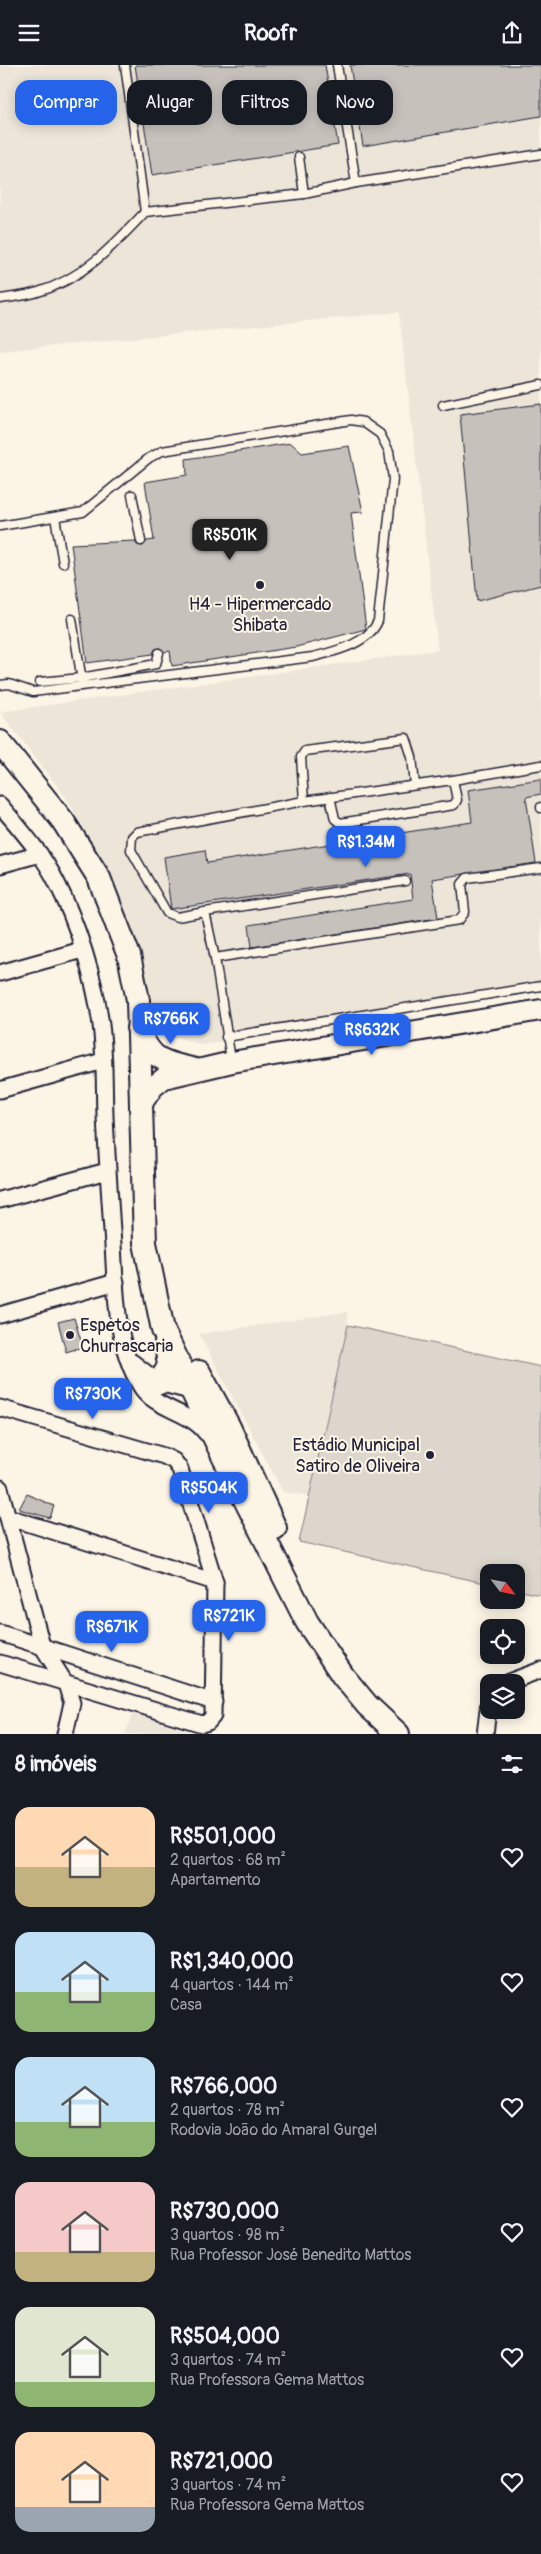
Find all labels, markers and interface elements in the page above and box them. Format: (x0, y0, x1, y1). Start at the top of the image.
icon: menu (15, 19, 43, 47)
text: Roofr (244, 19, 297, 47)
icon: share (498, 19, 526, 47)
chip: Comprar (15, 80, 117, 125)
chip: Alugar (127, 80, 212, 125)
chip: Filtros (222, 80, 307, 125)
chip: Novo (317, 80, 393, 125)
pin: R$501K (189, 519, 271, 561)
text: R$501K (203, 525, 257, 545)
marker: H4 - Hipermercado Shibata (254, 579, 266, 591)
place label: H4 - Hipermercado Shibata (189, 593, 332, 637)
pin: R$1.34M (320, 825, 412, 868)
text: R$1.34M (337, 832, 395, 852)
pin: R$766K (130, 1003, 212, 1045)
text: R$766K (144, 1009, 198, 1029)
pin: R$632K (331, 1013, 413, 1056)
text: R$632K (345, 1020, 399, 1040)
place label: Espetos Churrascaria (80, 1314, 173, 1358)
marker: Espetos Churrascaria (64, 1329, 76, 1341)
pin: R$730K (52, 1377, 134, 1420)
text: R$730K (65, 1384, 121, 1404)
place label: Estádio Municipal Satiro de Oliveira (292, 1434, 420, 1478)
marker: Estádio Municipal Satiro de Oliveira (424, 1449, 436, 1461)
pin: R$504K (168, 1471, 250, 1514)
text: R$504K (181, 1478, 237, 1498)
north arrow (480, 1564, 525, 1609)
map controls (480, 1564, 525, 1719)
pin: R$721K (188, 1599, 270, 1642)
text: R$721K (203, 1606, 255, 1626)
pin: R$671K (71, 1611, 153, 1653)
text: R$671K (86, 1617, 138, 1637)
button: locate (480, 1619, 525, 1664)
button: layers (480, 1674, 525, 1719)
icon: filters (498, 1750, 526, 1778)
text: 8 imóveis (15, 1751, 96, 1778)
text: R$501,000 (170, 1823, 276, 1850)
icon: home (55, 1827, 115, 1887)
icon: heart (498, 1843, 526, 1871)
text: 2 quartos · 68 m² (170, 1850, 286, 1870)
text: Apartamento (170, 1870, 261, 1890)
text: R$1,340,000 (170, 1948, 294, 1975)
icon: home (55, 1952, 115, 2012)
icon: heart (498, 1968, 526, 1996)
text: 4 quartos · 144 m² (170, 1975, 294, 1995)
text: Casa (170, 1995, 202, 2015)
text: R$766,000 (170, 2073, 277, 2100)
icon: home (55, 2077, 115, 2137)
icon: heart (498, 2093, 526, 2121)
text: 2 quartos · 78 m² (170, 2100, 285, 2120)
text: Rodovia João do Amaral Gurgel (170, 2120, 377, 2140)
text: R$730,000 (170, 2198, 279, 2225)
icon: home (55, 2202, 115, 2262)
icon: heart (498, 2218, 526, 2246)
text: 3 quartos · 98 m² (170, 2225, 285, 2245)
text: Rua Professor José Benedito Mattos (170, 2245, 412, 2265)
text: R$504,000 (170, 2323, 280, 2350)
icon: home (55, 2327, 115, 2387)
icon: heart (498, 2343, 526, 2371)
text: 3 quartos · 74 m² (170, 2350, 286, 2370)
text: Rua Professora Gema Mattos (170, 2370, 364, 2390)
text: R$721,000 (170, 2448, 273, 2475)
icon: home (55, 2452, 115, 2512)
icon: heart (498, 2468, 526, 2496)
text: 3 quartos · 74 m² (170, 2475, 286, 2495)
text: Rua Professora Gema Mattos (170, 2495, 364, 2515)

